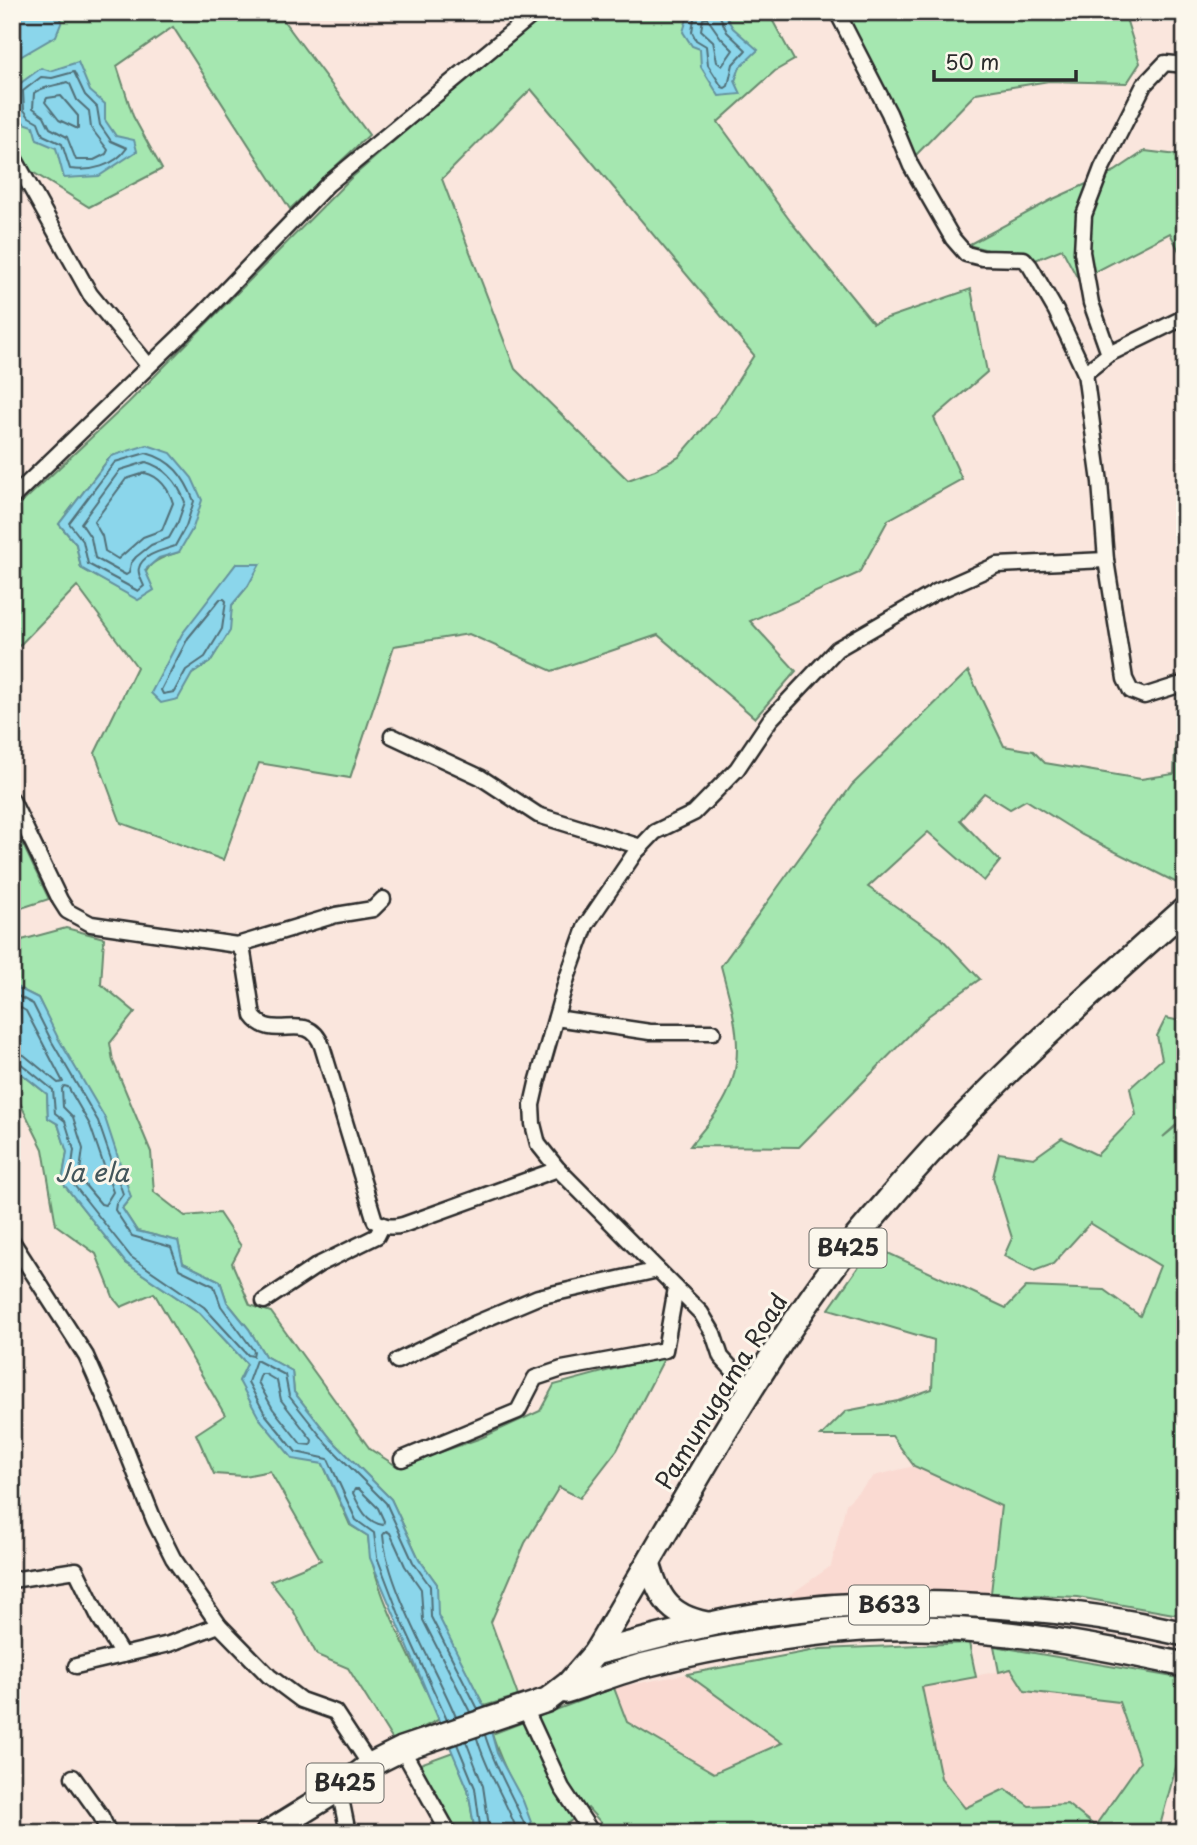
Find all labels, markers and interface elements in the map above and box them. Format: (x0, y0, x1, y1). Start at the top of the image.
scale bar (934, 38, 1076, 82)
text: 50 m (945, 45, 999, 77)
water label: Ja ela (55, 1152, 130, 1191)
road number: B425 (810, 1228, 886, 1268)
street label: Pamunugama Road (645, 1286, 795, 1496)
road number: B633 (849, 1586, 929, 1624)
road number: B425 (306, 1764, 384, 1802)

